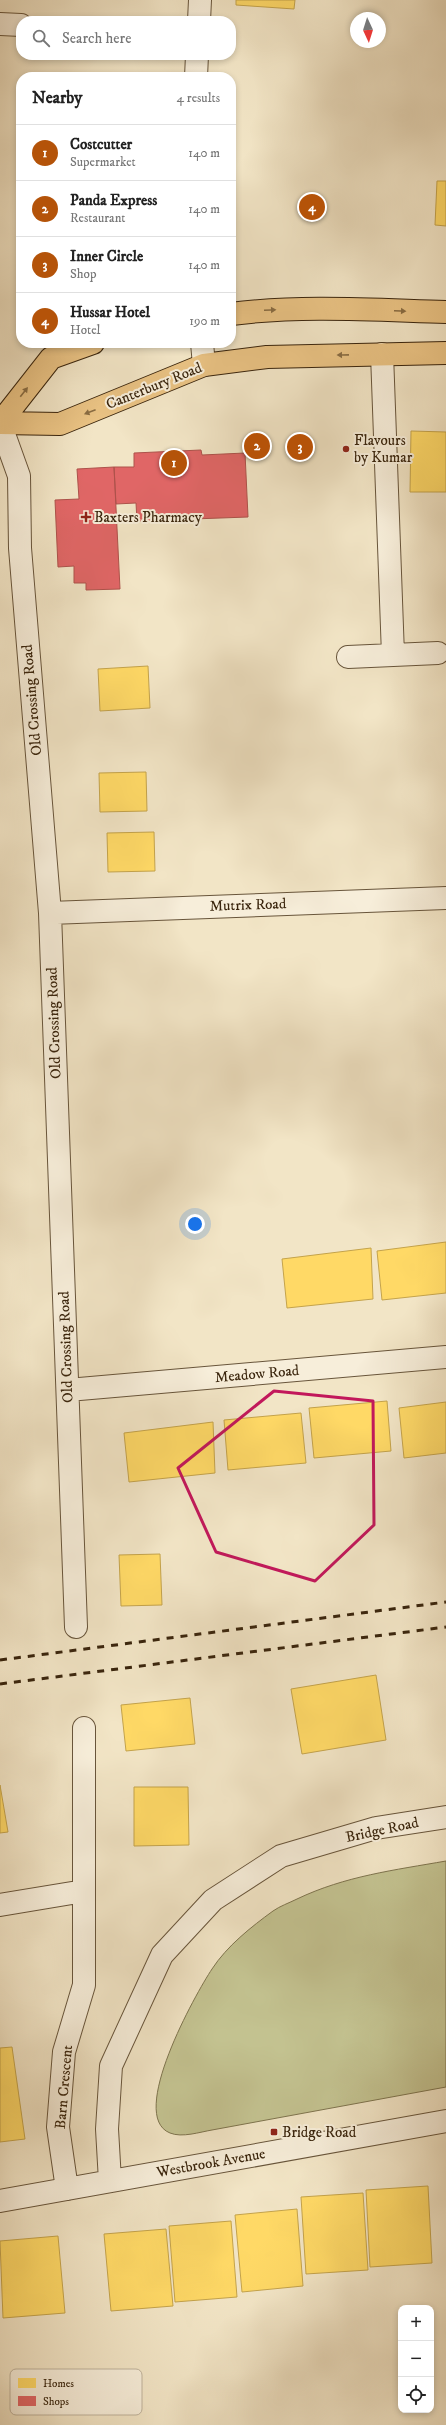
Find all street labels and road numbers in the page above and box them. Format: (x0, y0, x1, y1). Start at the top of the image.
street label: Canterbury Road (103, 358, 205, 414)
street label: Old Crossing Road (18, 643, 46, 757)
street label: Mutrix Road (209, 894, 287, 916)
street label: Old Crossing Road (43, 966, 65, 1079)
street label: Old Crossing Road (55, 1290, 77, 1403)
street label: Meadow Road (214, 1361, 301, 1387)
street label: Bridge Road (344, 1813, 421, 1847)
street label: Barn Crescent (51, 2044, 77, 2130)
street label: Westbrook Avenue (154, 2144, 267, 2182)

